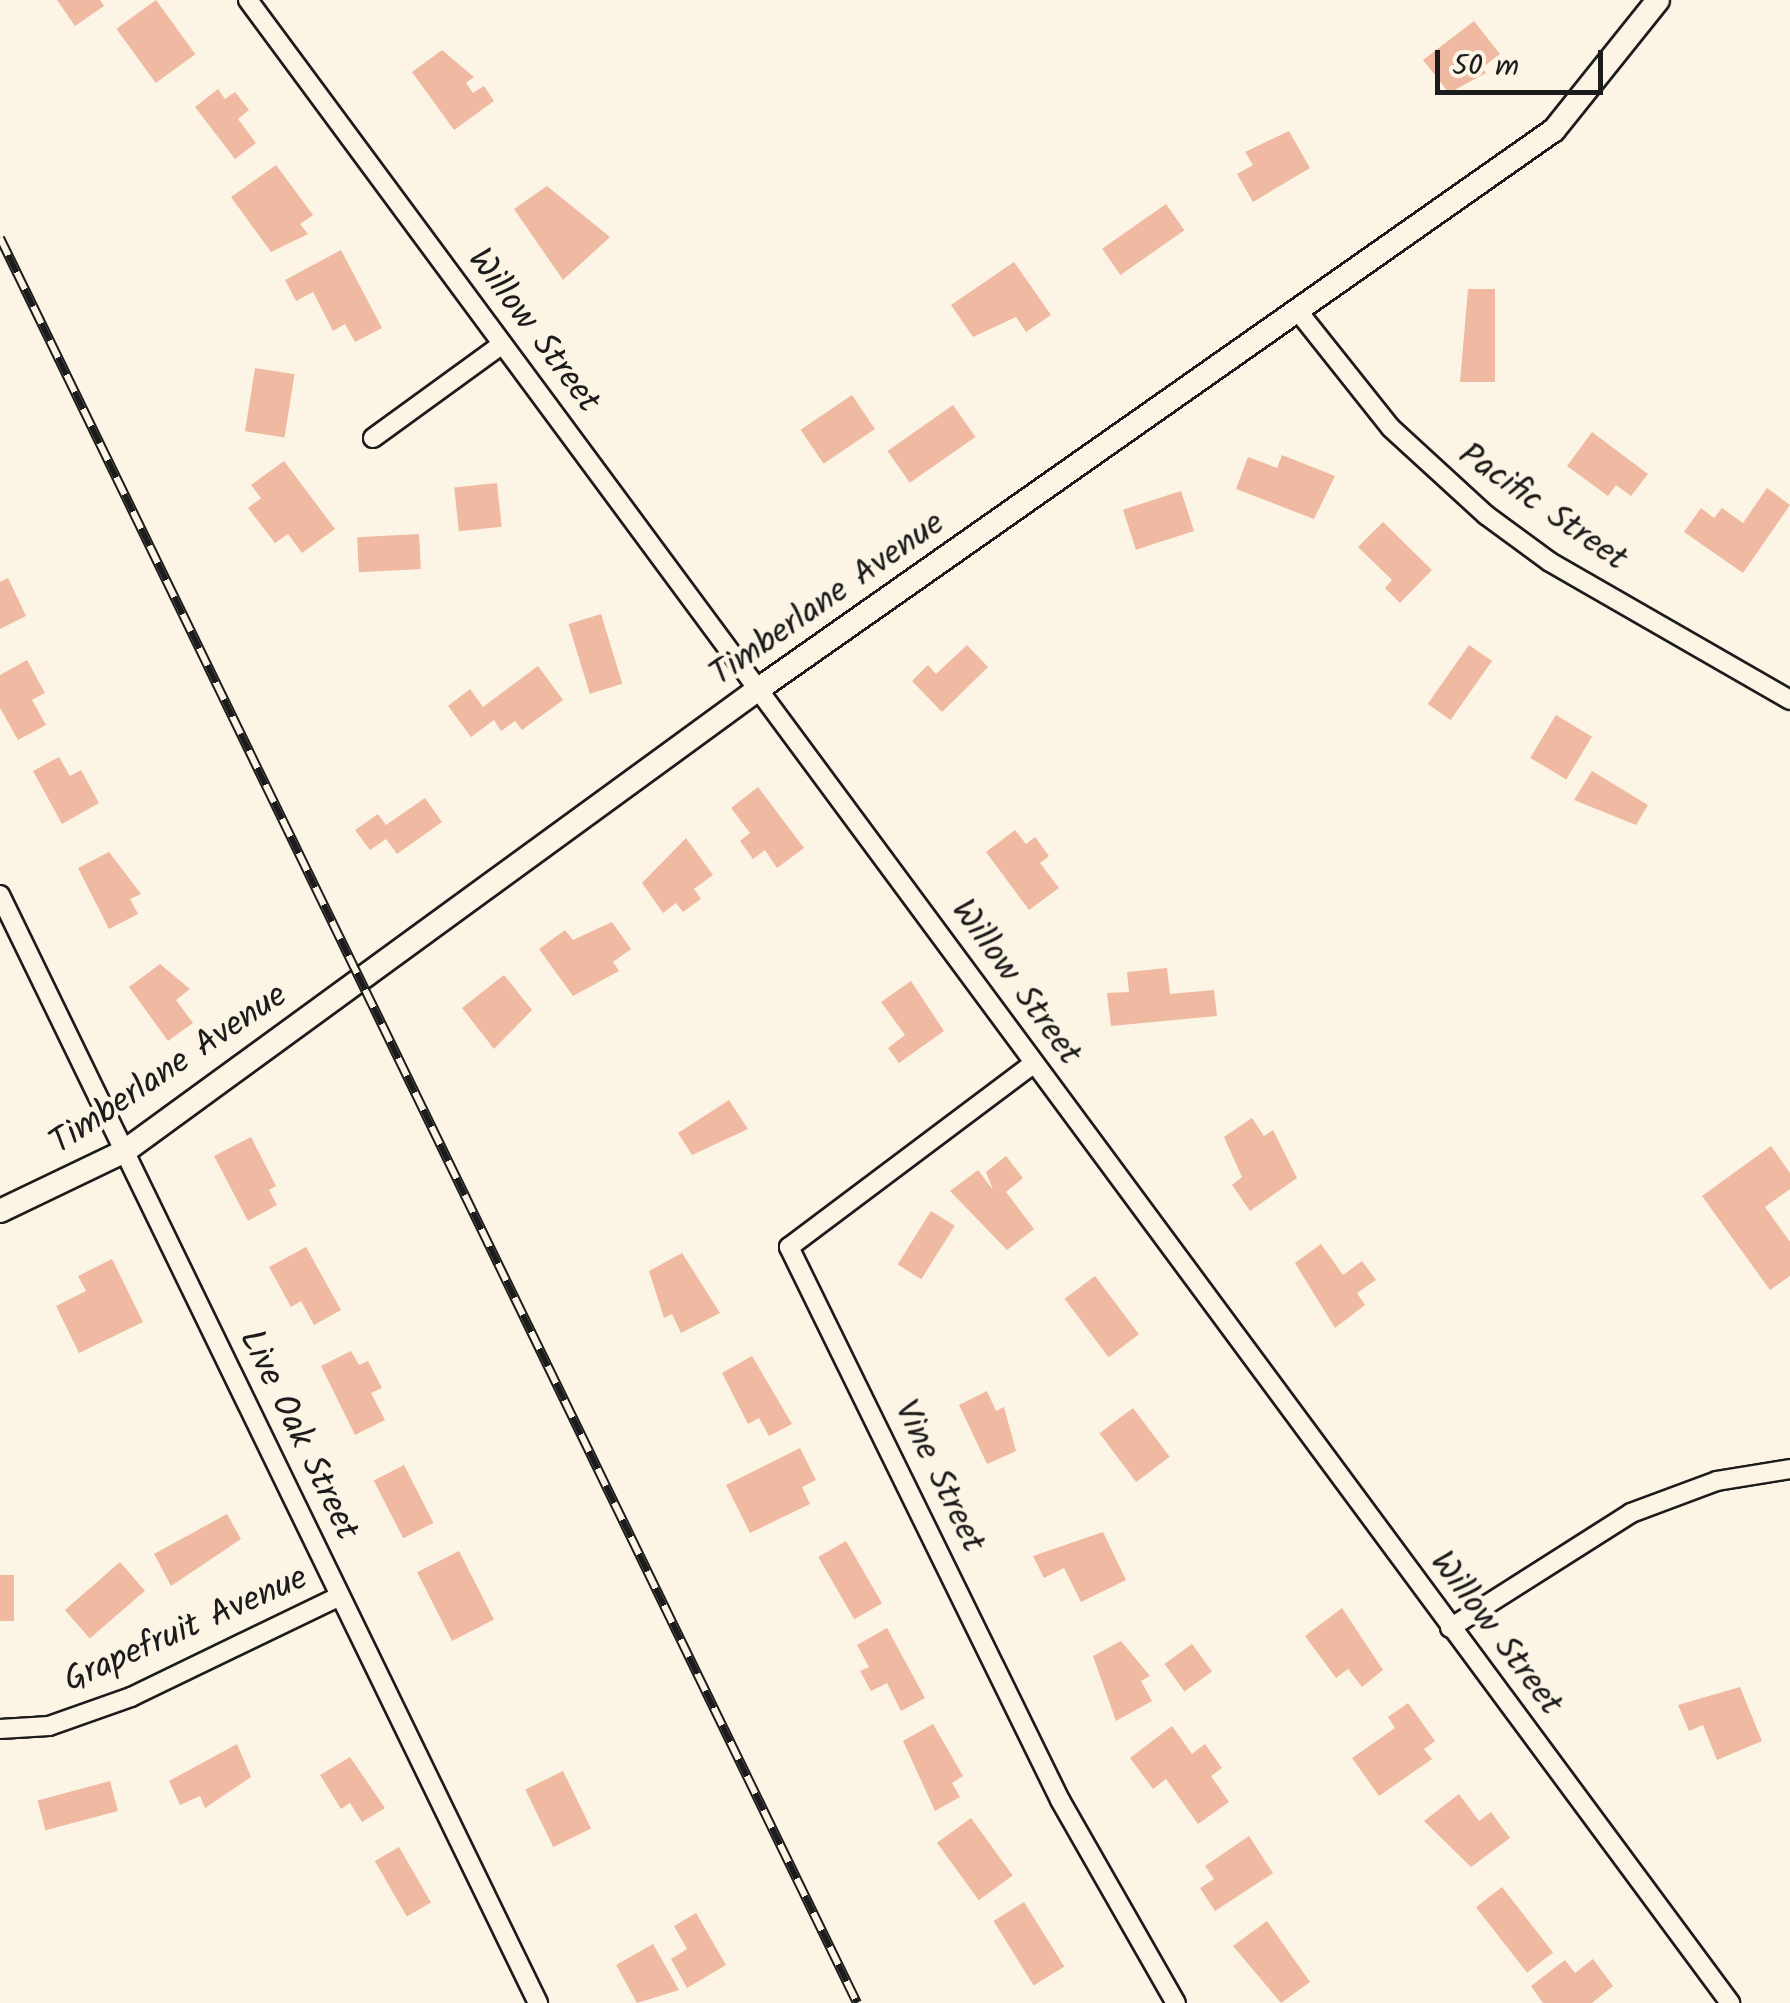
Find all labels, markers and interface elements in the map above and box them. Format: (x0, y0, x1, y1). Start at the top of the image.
scale bar (1440, 30, 1608, 92)
text: 50 m (1452, 43, 1519, 91)
street label: Willow Street (458, 240, 608, 422)
street label: Pacific Street (1450, 435, 1634, 581)
street label: Timberlane Avenue (702, 503, 954, 697)
street label: Willow Street (941, 892, 1089, 1074)
street label: Timberlane Avenue (42, 975, 296, 1165)
street label: Live Oak Street (229, 1323, 367, 1547)
street label: Vine Street (883, 1394, 993, 1560)
street label: Willow Street (1420, 1543, 1570, 1725)
street label: Grapefruit Avenue (58, 1557, 314, 1703)

